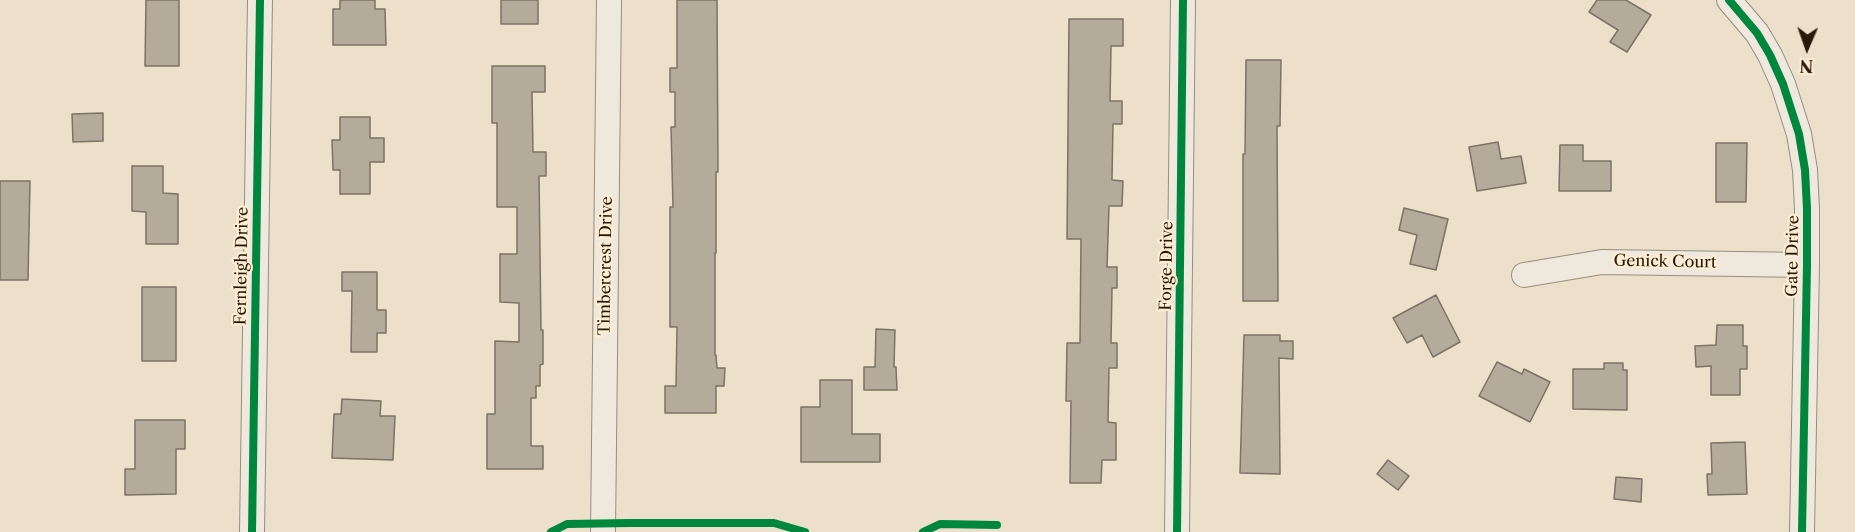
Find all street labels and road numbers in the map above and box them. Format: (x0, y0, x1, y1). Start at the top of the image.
street label: Timbercrest Drive (595, 196, 617, 336)
street label: Fernleigh Drive (231, 207, 253, 325)
street label: Gate Drive (1783, 215, 1803, 297)
street label: Forge Drive (1157, 221, 1177, 311)
street label: Genick Court (1613, 252, 1717, 272)

